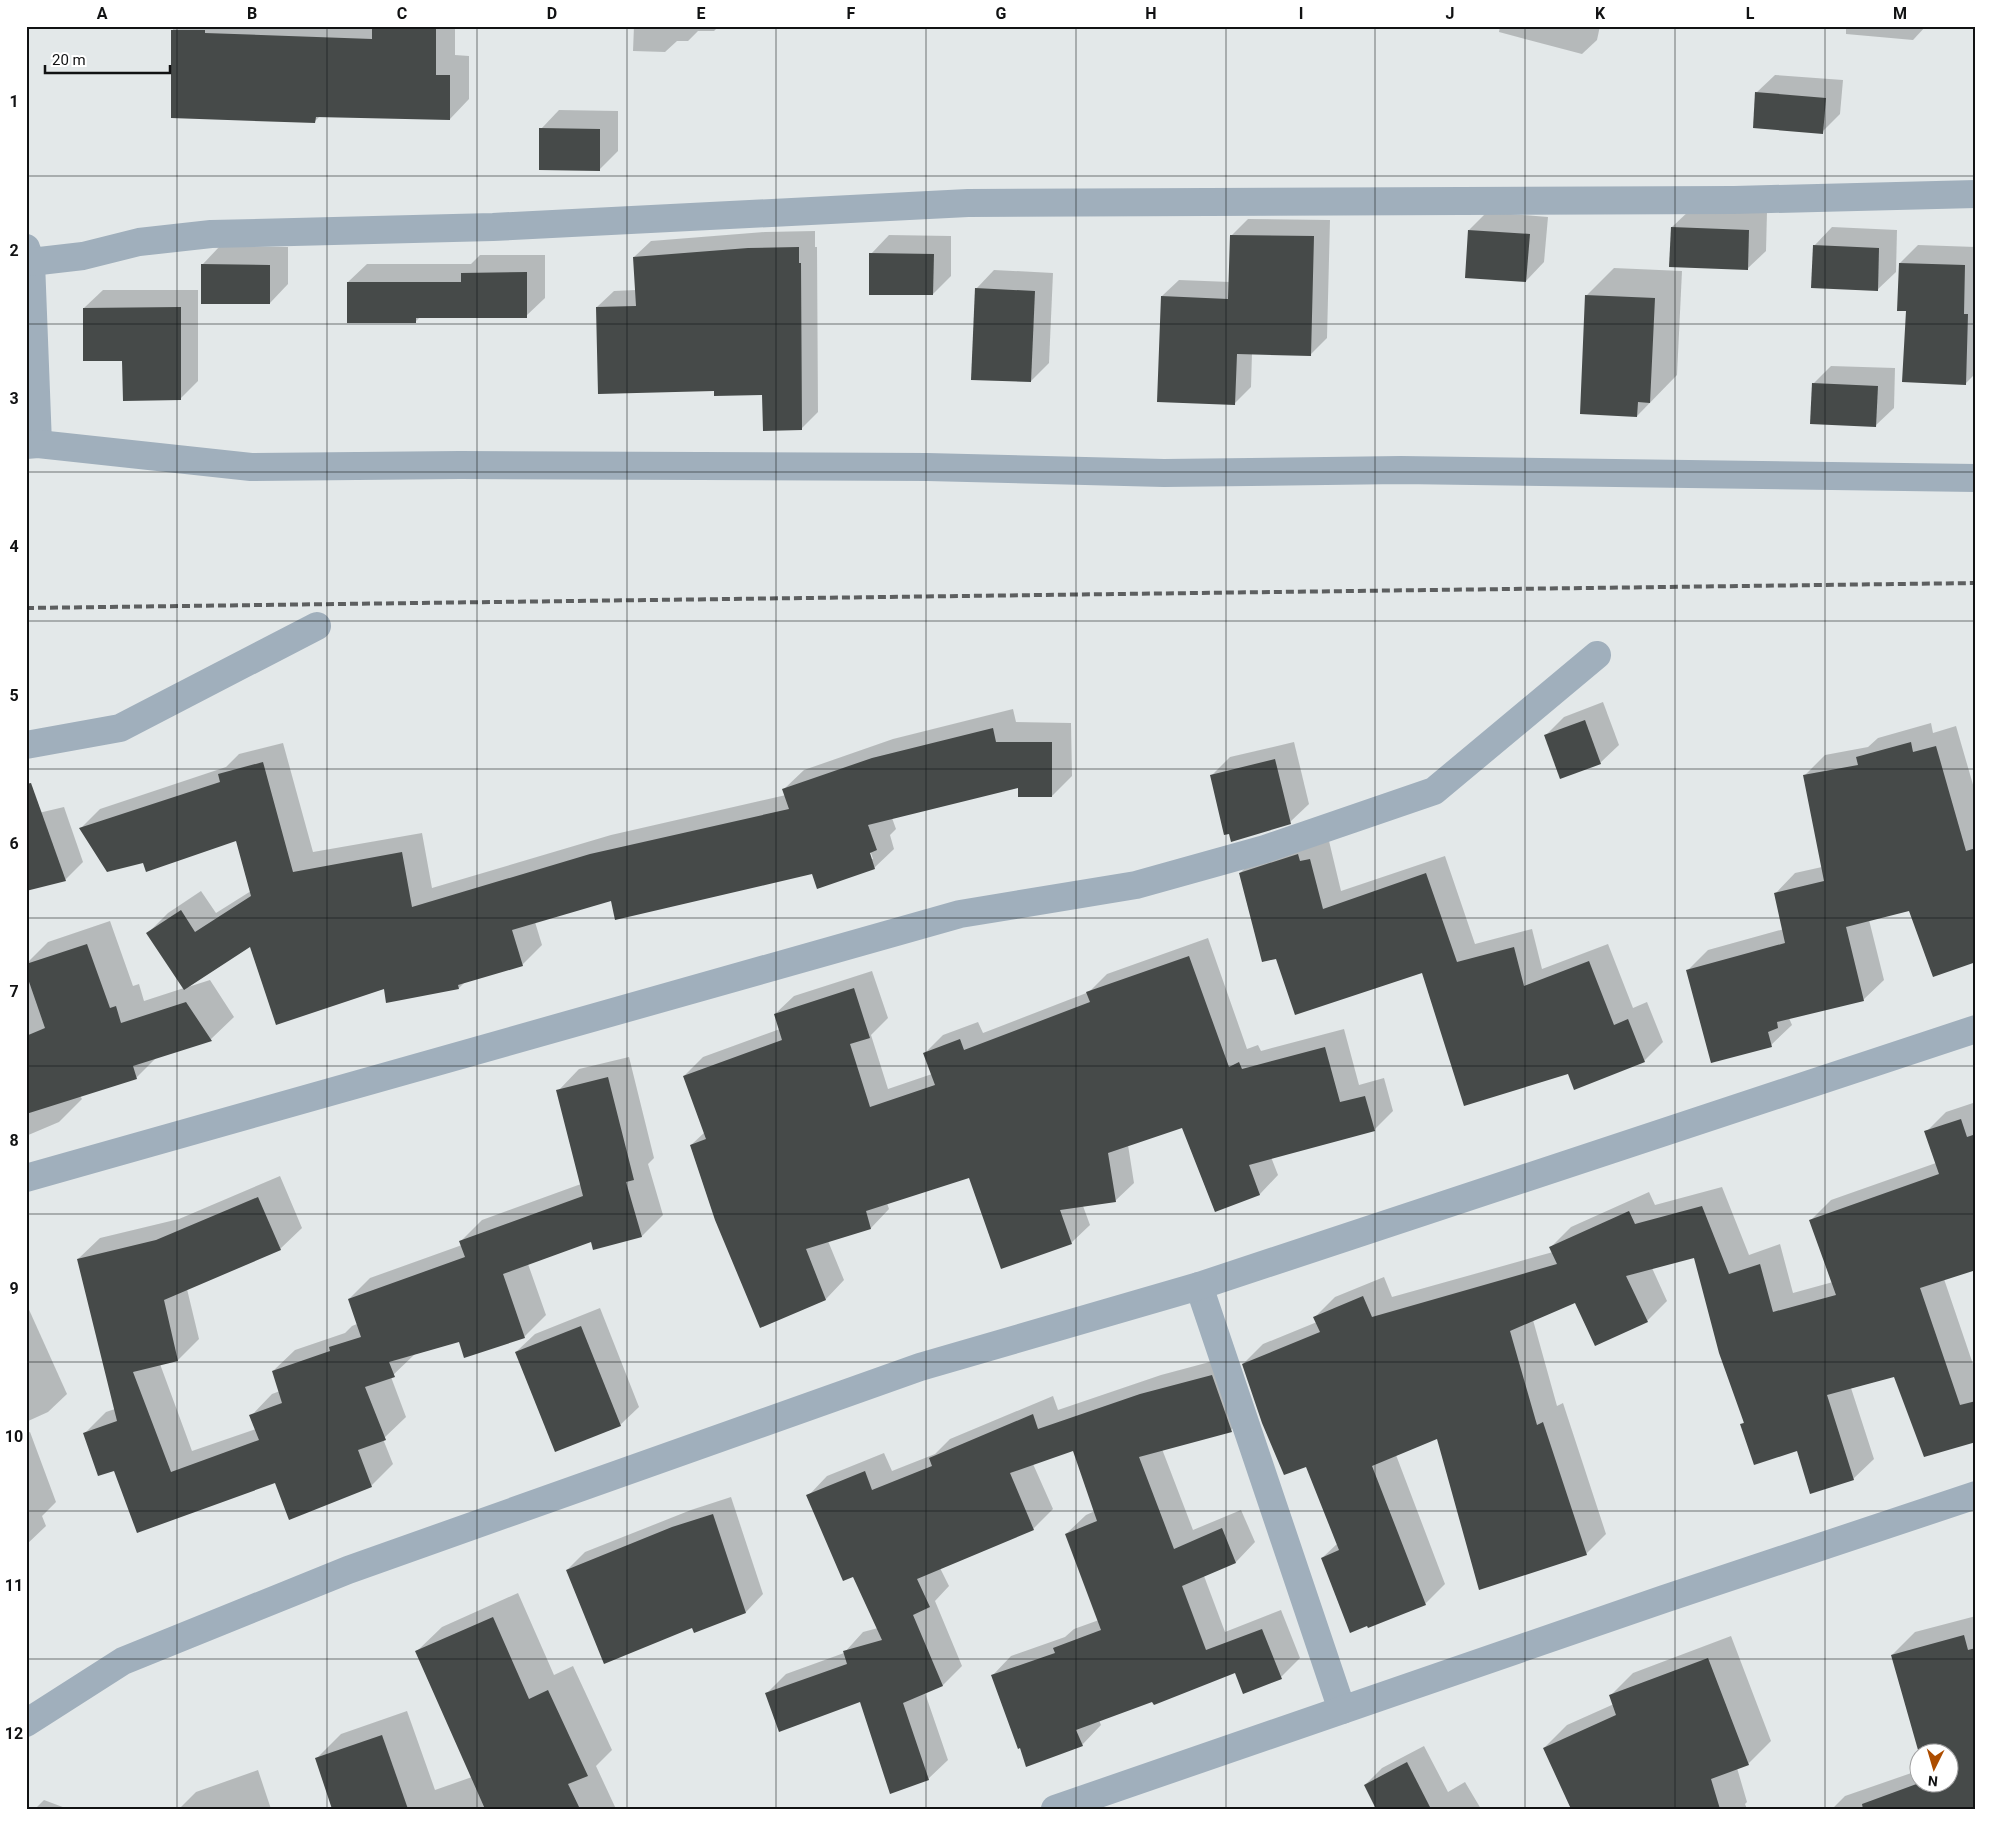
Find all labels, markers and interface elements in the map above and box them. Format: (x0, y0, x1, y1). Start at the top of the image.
text: A (97, 4, 108, 23)
text: B (247, 4, 257, 23)
text: C (397, 4, 407, 23)
text: D (547, 4, 557, 23)
text: E (697, 4, 706, 23)
text: F (847, 4, 856, 23)
text: G (996, 4, 1007, 23)
text: H (1145, 4, 1157, 23)
text: I (1299, 4, 1303, 23)
text: J (1446, 4, 1454, 23)
text: K (1595, 4, 1606, 23)
text: L (1746, 4, 1755, 23)
text: M (1893, 4, 1907, 23)
scale bar (45, 42, 170, 74)
text: 20 m (52, 51, 86, 69)
text: 1 (9, 92, 19, 111)
text: 2 (9, 241, 19, 260)
text: 3 (9, 389, 19, 408)
text: 4 (9, 537, 19, 556)
text: 5 (9, 686, 19, 705)
text: 6 (9, 834, 19, 853)
text: 7 (9, 982, 19, 1001)
text: 8 (9, 1131, 19, 1150)
text: 9 (9, 1279, 19, 1298)
text: 10 (5, 1427, 23, 1446)
text: 11 (5, 1576, 23, 1595)
text: 12 (5, 1724, 23, 1743)
north arrow (1910, 1742, 1960, 1792)
text: N (1927, 1773, 1938, 1789)

